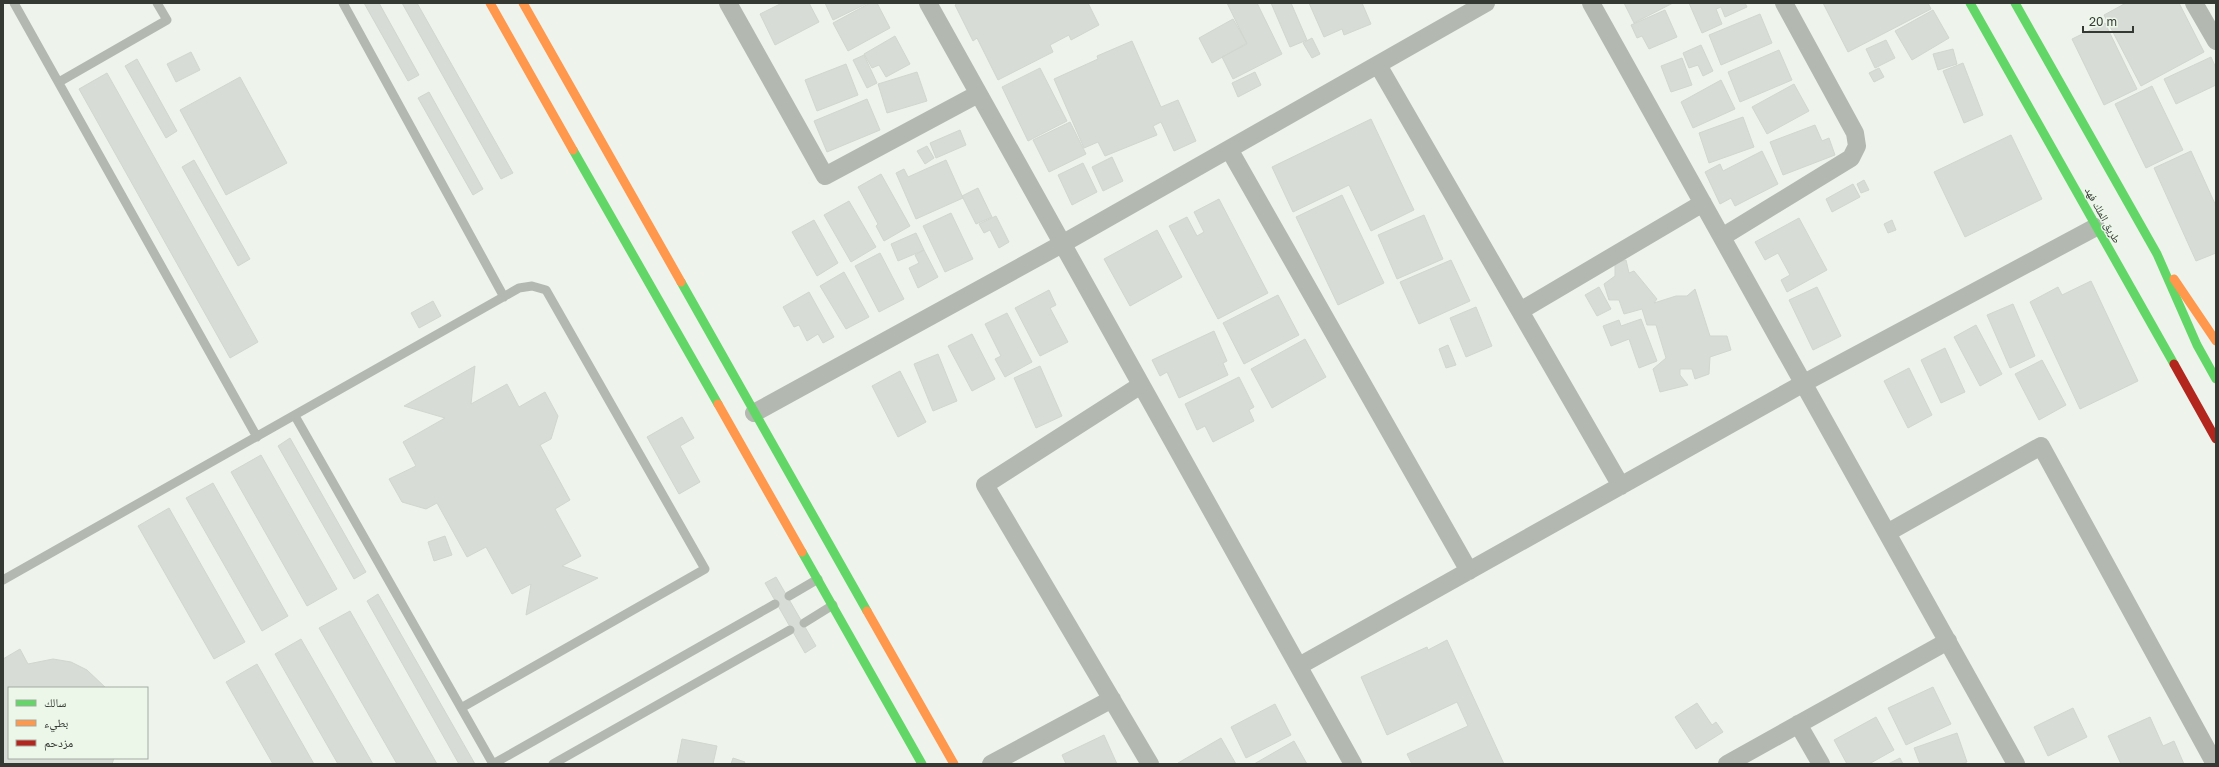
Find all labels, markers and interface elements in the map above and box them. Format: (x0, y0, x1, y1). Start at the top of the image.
scale bar (2083, 8, 2133, 34)
text: 20 m (2089, 14, 2117, 29)
street label: طريق الملك فهد (2082, 184, 2124, 246)
legend (8, 687, 148, 759)
text: سالك (44, 695, 66, 710)
text: بطيء (44, 715, 68, 733)
text: مزدحم (44, 735, 73, 751)

